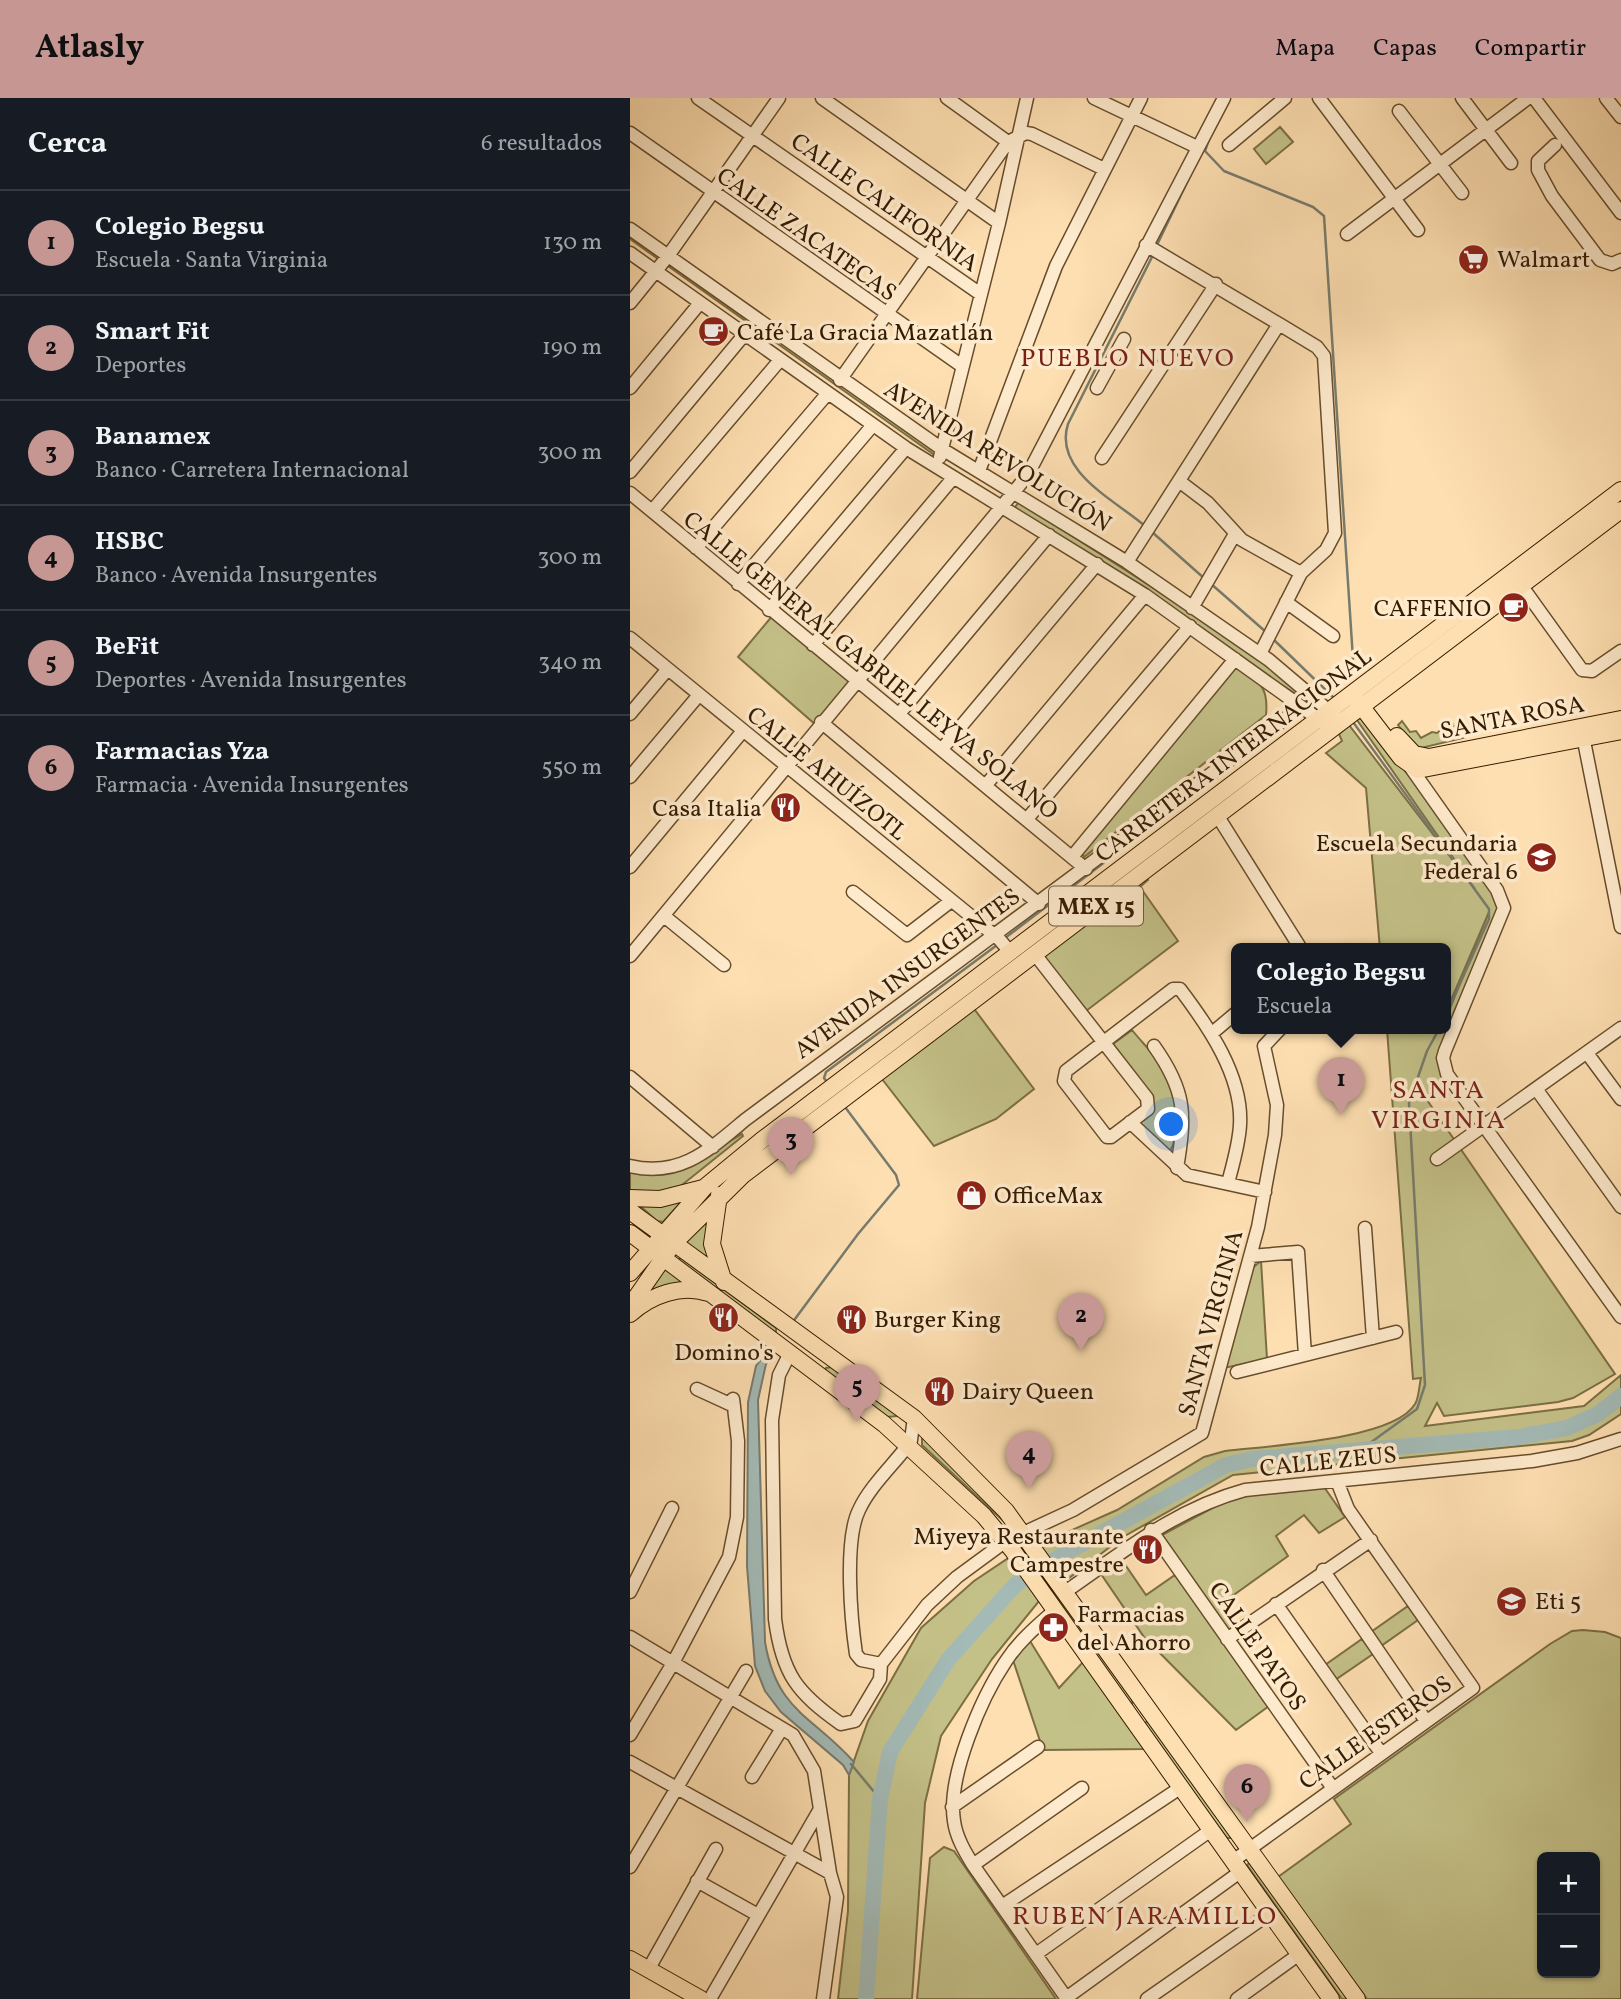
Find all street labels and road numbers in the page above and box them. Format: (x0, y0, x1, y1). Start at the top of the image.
street label: CALLE CALIFORNIA (783, 126, 985, 282)
street label: CALLE ZACATECAS (709, 161, 903, 311)
street label: AVENIDA REVOLUCIÓN (877, 374, 1117, 542)
street label: CALLE GENERAL GABRIEL LEYVA SOLANO (675, 504, 1065, 829)
street label: CARRETERA INTERNACIONAL (1089, 641, 1380, 872)
street label: SANTA ROSA (1437, 688, 1587, 750)
street label: CALLE AHUÍZOTL (738, 699, 913, 850)
street label: AVENIDA INSURGENTES (788, 881, 1028, 1068)
road number: MEX 15 (1049, 886, 1143, 926)
street label: SANTA VIRGINIA (1171, 1226, 1253, 1421)
street label: CALLE ZEUS (1258, 1439, 1398, 1487)
street label: CALLE PATOS (1199, 1576, 1314, 1719)
street label: CALLE ESTEROS (1293, 1668, 1460, 1799)

